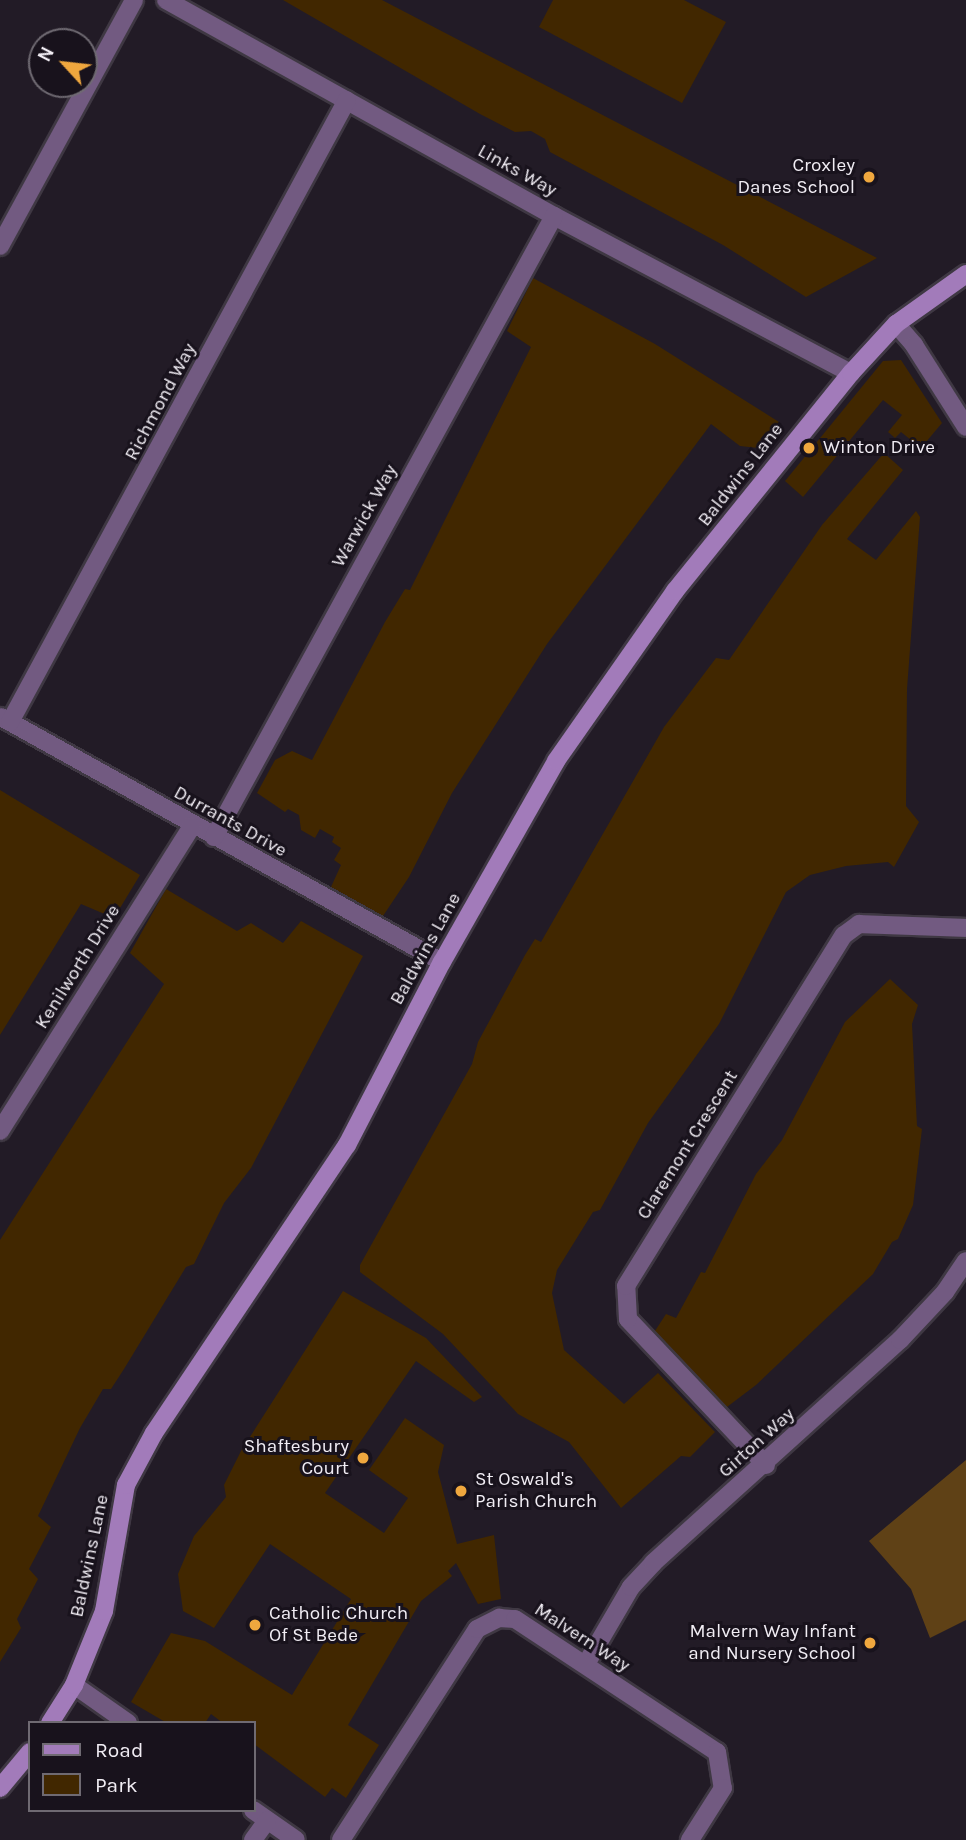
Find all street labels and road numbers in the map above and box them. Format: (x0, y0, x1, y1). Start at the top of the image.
street label: Links Way (473, 140, 561, 202)
street label: Richmond Way (121, 339, 201, 465)
street label: Baldwins Lane (694, 419, 788, 531)
street label: Warwick Way (327, 461, 403, 571)
street label: Durrants Drive (169, 782, 291, 862)
street label: Baldwins Lane (386, 889, 466, 1009)
street label: Kenilworth Drive (31, 901, 125, 1033)
street label: Claremont Crescent (633, 1066, 743, 1224)
street label: Girton Way (714, 1403, 800, 1483)
street label: Baldwins Lane (66, 1493, 114, 1619)
street label: Malvern Way (530, 1599, 634, 1677)

